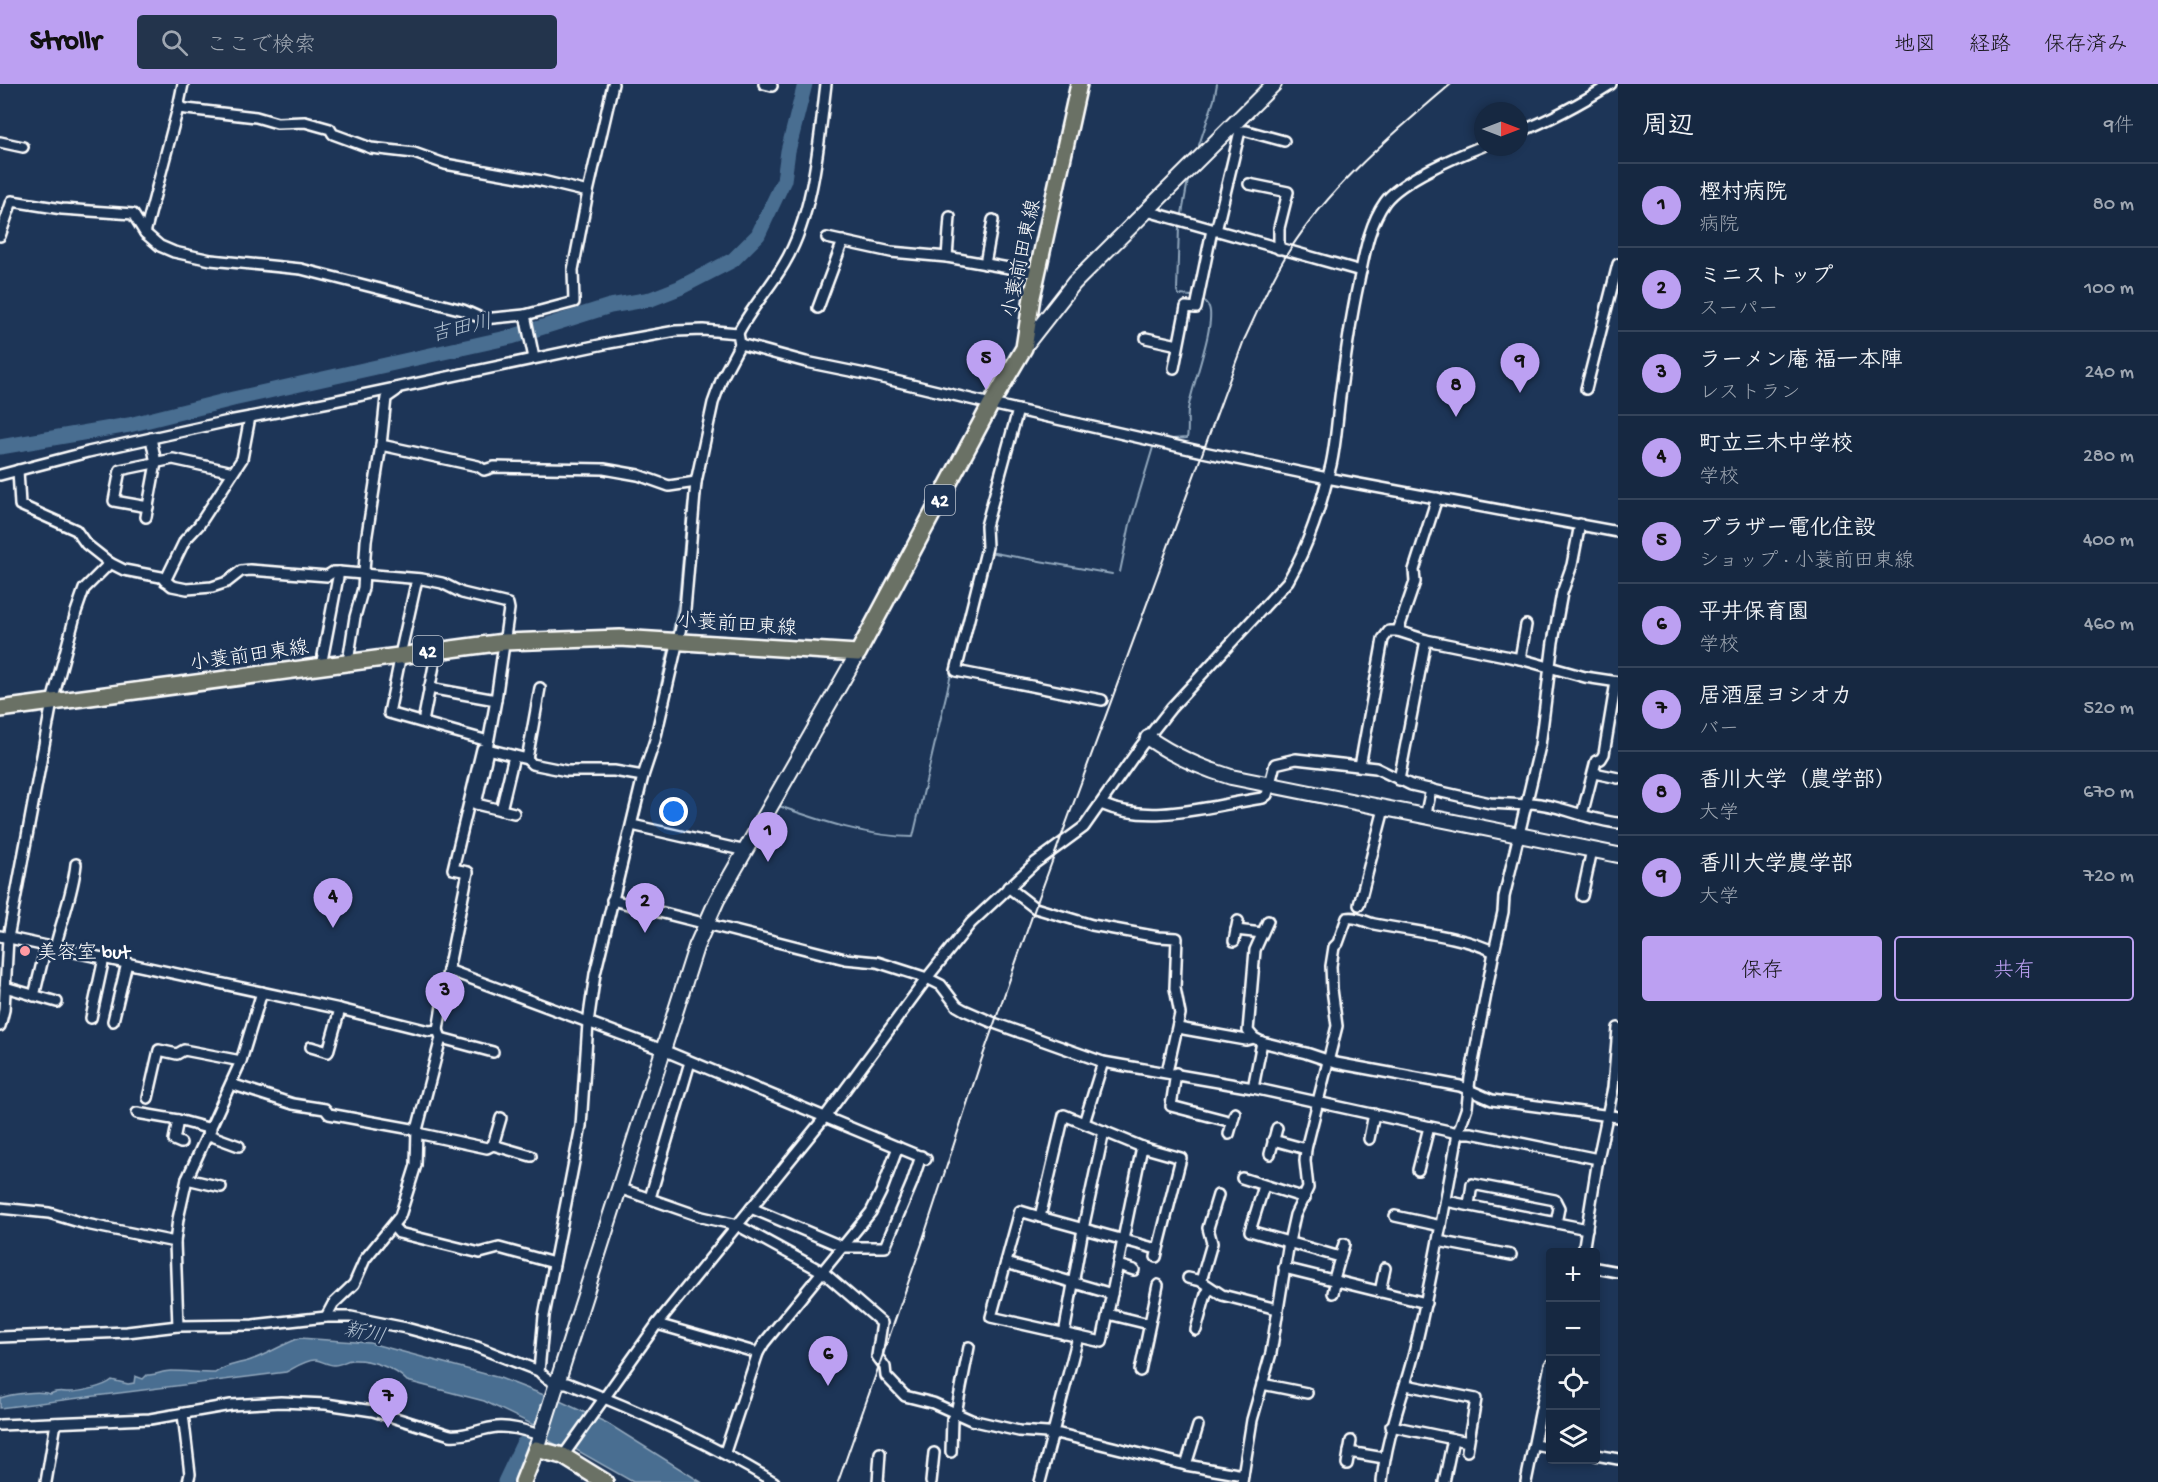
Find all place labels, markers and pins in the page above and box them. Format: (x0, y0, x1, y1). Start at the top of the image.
pin: 5 (966, 340, 1006, 390)
pin: 9 (1500, 344, 1540, 393)
pin: 8 (1436, 368, 1476, 417)
pin: 1 (748, 812, 788, 862)
pin: 4 (314, 878, 352, 928)
pin: 2 (626, 884, 664, 933)
place label: 美容室 but (37, 942, 132, 966)
marker: 美容室 but (18, 944, 32, 958)
pin: 3 (426, 972, 464, 1022)
pin: 6 (808, 1336, 848, 1386)
pin: 7 (368, 1378, 408, 1428)

